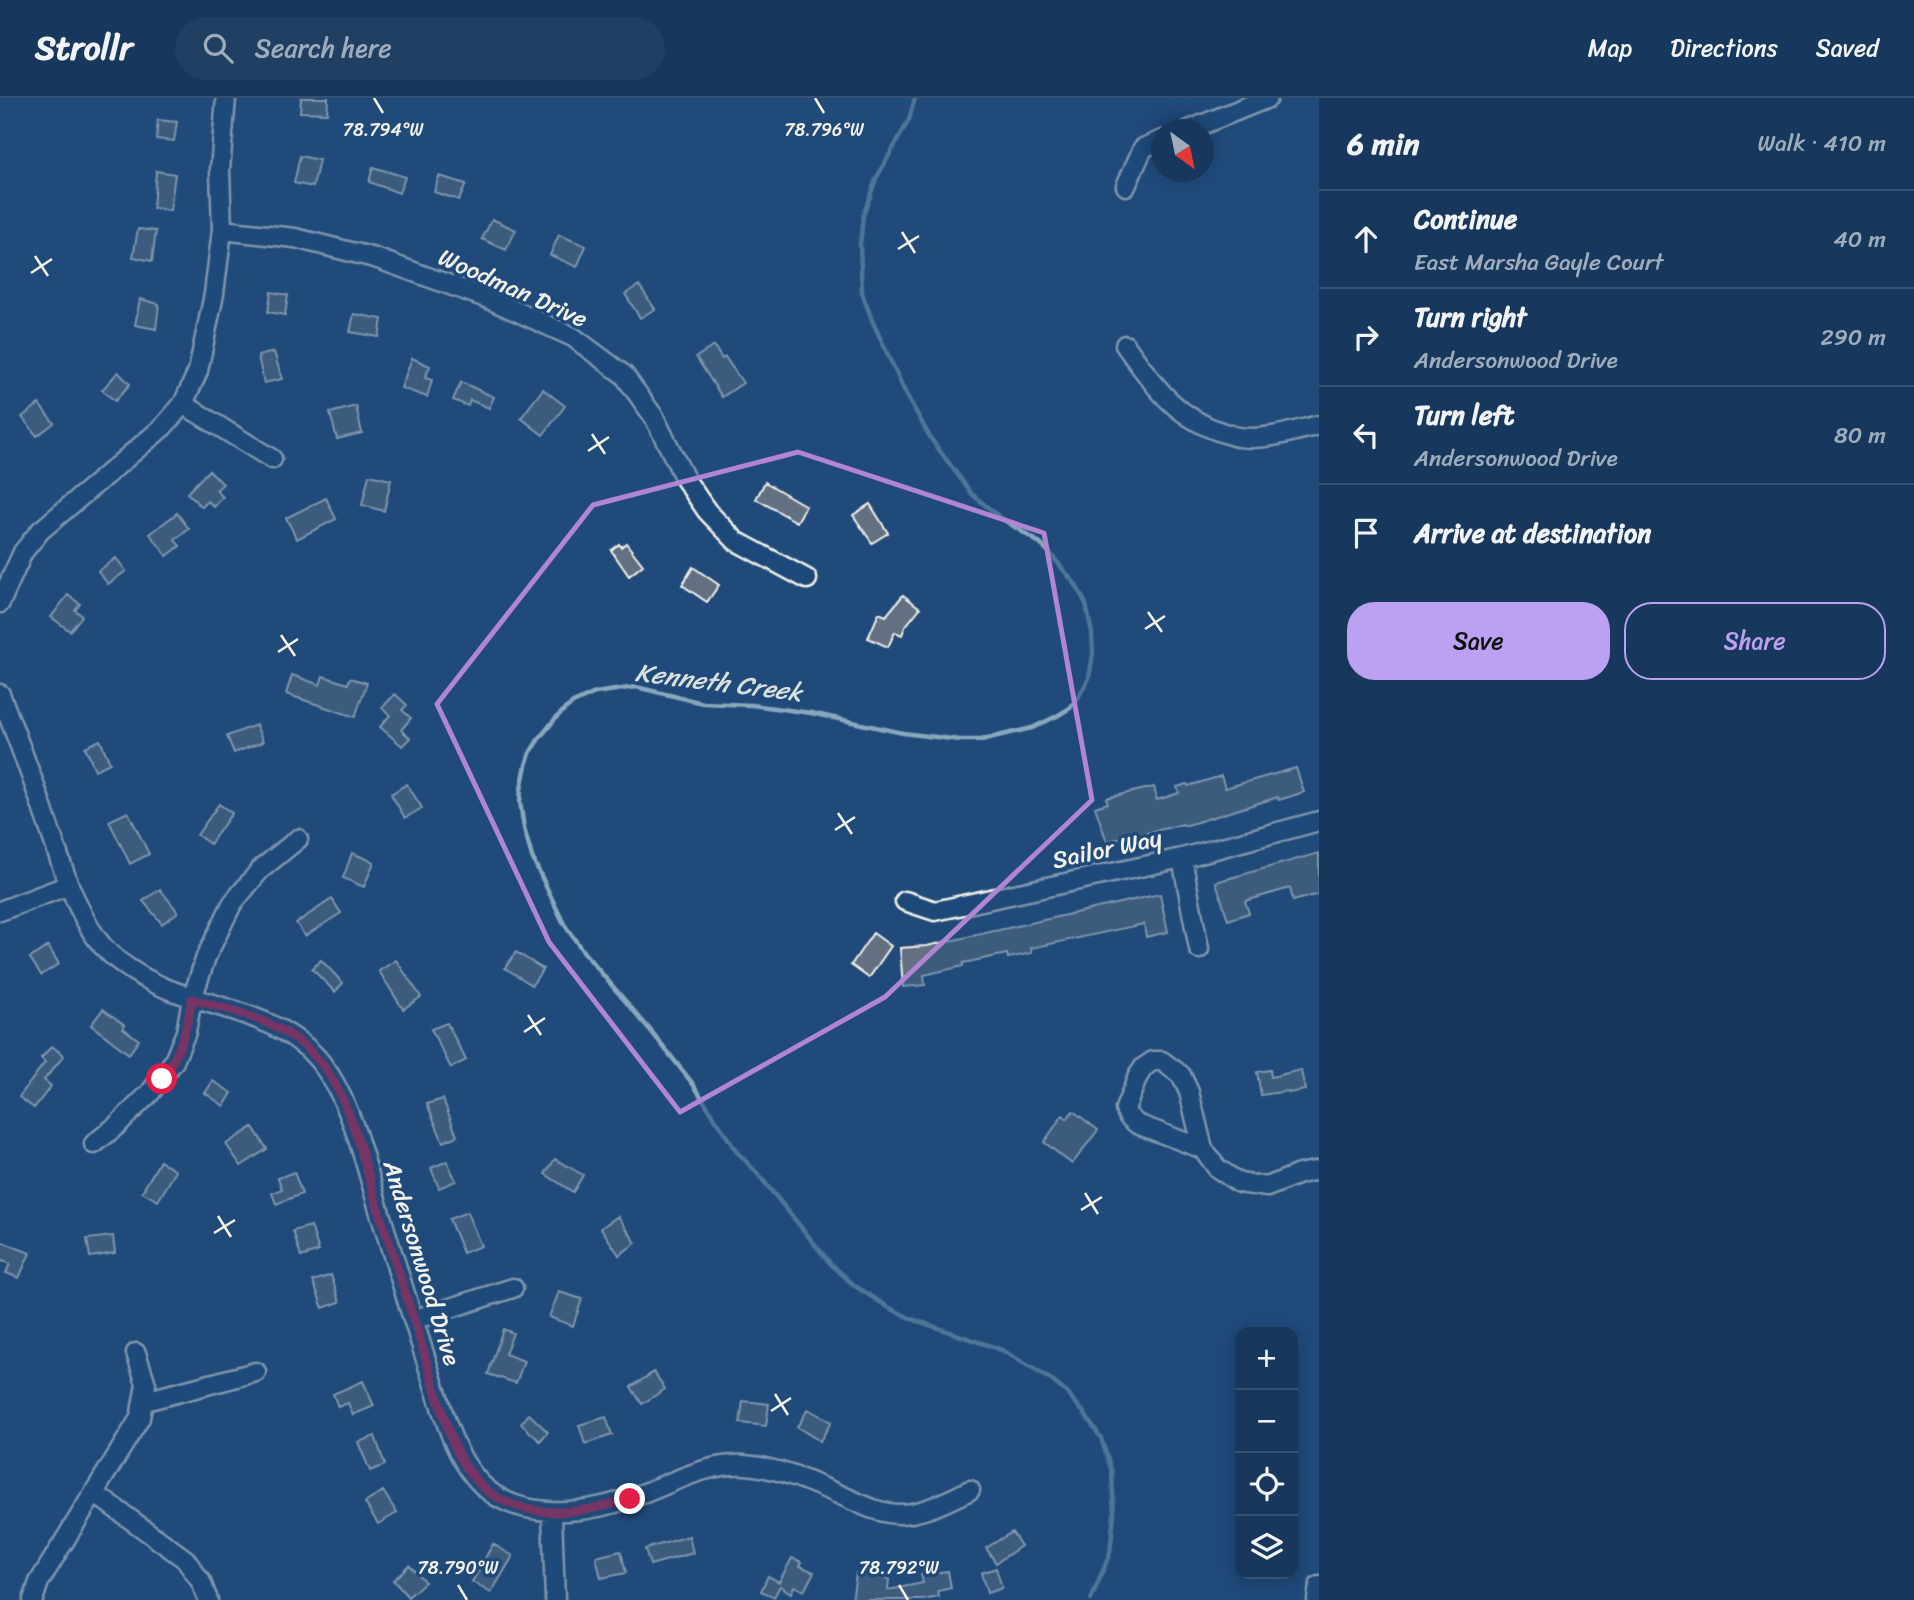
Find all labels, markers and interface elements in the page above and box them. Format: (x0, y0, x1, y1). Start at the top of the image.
search box (175, 17, 665, 80)
text: Strollr (35, 19, 133, 77)
text: Search here (255, 25, 392, 71)
text: Map (1588, 27, 1632, 69)
text: Directions (1670, 27, 1778, 69)
text: Saved (1816, 27, 1879, 69)
icon: search (199, 29, 237, 67)
text: 78.794°W (343, 114, 424, 146)
text: 78.796°W (784, 114, 865, 146)
text: 6 min (1347, 117, 1419, 171)
north arrow (1151, 119, 1214, 182)
text: Walk · 410 m (1757, 123, 1886, 164)
text: Continue (1414, 196, 1517, 242)
text: 40 m (1833, 219, 1886, 260)
icon: ahead (1347, 220, 1385, 258)
street label: Woodman Drive (432, 236, 594, 340)
text: East Marsha Gayle Court (1414, 242, 1664, 283)
text: Turn right (1414, 294, 1527, 340)
text: 290 m (1820, 317, 1886, 358)
icon: right (1347, 318, 1385, 356)
text: Andersonwood Drive (1414, 340, 1618, 381)
text: Turn left (1414, 392, 1514, 438)
text: 80 m (1834, 415, 1886, 456)
icon: left (1347, 416, 1385, 454)
text: Andersonwood Drive (1414, 438, 1618, 479)
text: Arrive at destination (1414, 510, 1651, 556)
icon: arrive (1347, 514, 1385, 552)
button: Save (1347, 602, 1610, 680)
button: Share (1624, 602, 1886, 680)
water label: Kenneth Creek (633, 649, 807, 715)
street label: Sailor Way (1048, 817, 1167, 881)
route start (146, 1063, 177, 1094)
street label: Andersonwood Drive (371, 1154, 473, 1371)
map controls (1235, 1327, 1298, 1579)
button: + (1235, 1327, 1298, 1390)
button: − (1235, 1390, 1298, 1453)
button: locate (1235, 1453, 1298, 1516)
route end (614, 1483, 645, 1514)
button: layers (1235, 1516, 1298, 1579)
text: 78.790°W (418, 1552, 500, 1584)
text: 78.792°W (859, 1552, 940, 1584)

